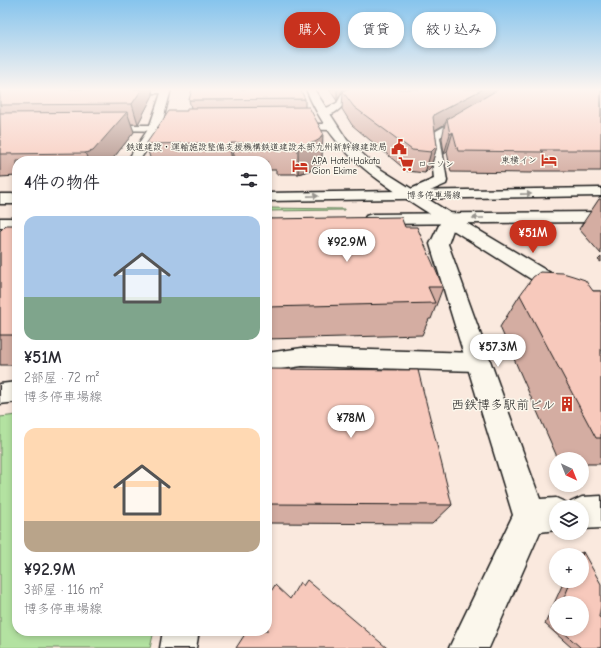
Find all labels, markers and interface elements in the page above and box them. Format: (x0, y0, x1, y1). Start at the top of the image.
chip: 購入 (284, 12, 340, 48)
chip: 賃貸 (348, 12, 404, 48)
chip: 絞り込み (412, 12, 496, 48)
public building icon: 鉄道建設・運輸施設整備支援機構鉄道建設本部九州新幹線建設局 (390, 138, 408, 156)
place label: 鉄道建設・運輸施設整備支援機構鉄道建設本部九州新幹線建設局 (126, 142, 387, 152)
hotel icon: 東横イン (540, 151, 558, 169)
supermarket icon: ローソン (397, 155, 415, 173)
place label: 東横イン (501, 155, 537, 165)
place label: APA Hotel Hakata Gion Ekime (312, 156, 380, 176)
hotel icon: APA Hotel Hakata Gion Ekime (291, 157, 309, 175)
place label: ローソン (418, 159, 454, 169)
icon: filters (238, 169, 260, 191)
text: 4件の物件 (24, 173, 100, 192)
street label: 博多停車場線 (407, 190, 461, 200)
one-way arrow (520, 191, 533, 197)
one-way arrow (307, 193, 320, 199)
one-way arrow (471, 215, 484, 221)
pin: ¥51M (509, 220, 557, 254)
text: ¥51M (519, 225, 547, 240)
pin: ¥92.9M (314, 229, 380, 263)
text: ¥92.9M (327, 234, 367, 249)
icon: home (106, 242, 178, 314)
pin: ¥57.3M (465, 334, 531, 368)
text: ¥57.3M (479, 339, 517, 354)
text: ¥51M (24, 348, 62, 367)
text: 2部屋 · 72 m² (24, 370, 99, 385)
text: 博多停車場線 (24, 389, 102, 404)
building icon: 西鉄博多駅前ビル (558, 395, 576, 413)
place label: 西鉄博多駅前ビル (451, 397, 555, 412)
pin: ¥78M (327, 405, 375, 439)
text: ¥78M (337, 410, 366, 425)
north arrow (549, 452, 589, 492)
map controls (549, 452, 589, 636)
icon: home (106, 454, 178, 526)
button: layers (549, 500, 589, 540)
button: + (549, 548, 589, 588)
text: ¥92.9M (24, 560, 75, 579)
text: 3部屋 · 116 m² (24, 582, 103, 597)
button: − (549, 596, 589, 636)
text: 博多停車場線 (24, 601, 102, 616)

